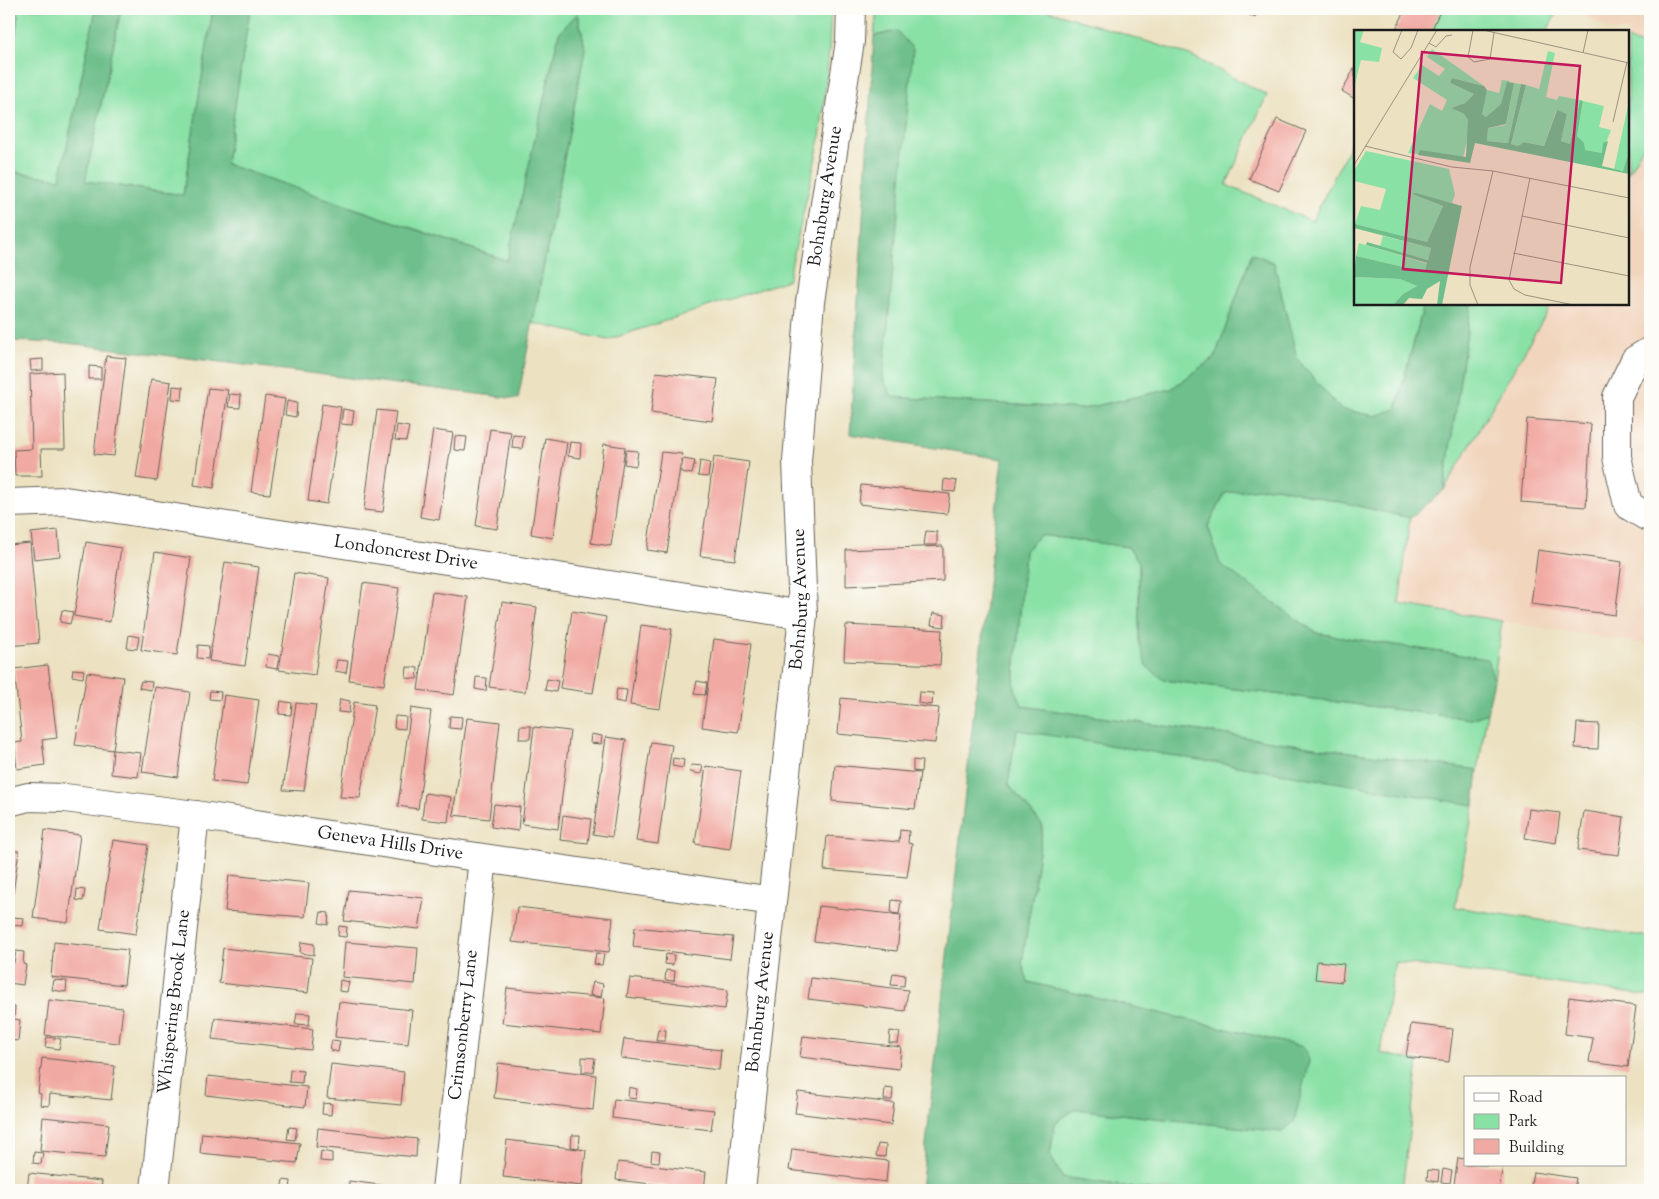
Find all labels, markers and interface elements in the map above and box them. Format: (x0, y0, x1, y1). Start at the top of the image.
inset map (1354, 30, 1629, 305)
street label: Bohnburg Avenue (803, 124, 850, 268)
street label: Bohnburg Avenue (784, 528, 816, 671)
street label: Londoncrest Drive (332, 530, 480, 578)
street label: Geneva Hills Drive (315, 820, 465, 868)
street label: Whispering Brook Lane (152, 908, 198, 1096)
street label: Bohnburg Avenue (741, 930, 782, 1074)
street label: Crimsonberry Lane (443, 949, 486, 1102)
legend (1464, 1076, 1626, 1166)
text: Road (1509, 1088, 1543, 1109)
text: Park (1509, 1112, 1538, 1133)
text: Building (1509, 1138, 1564, 1159)

